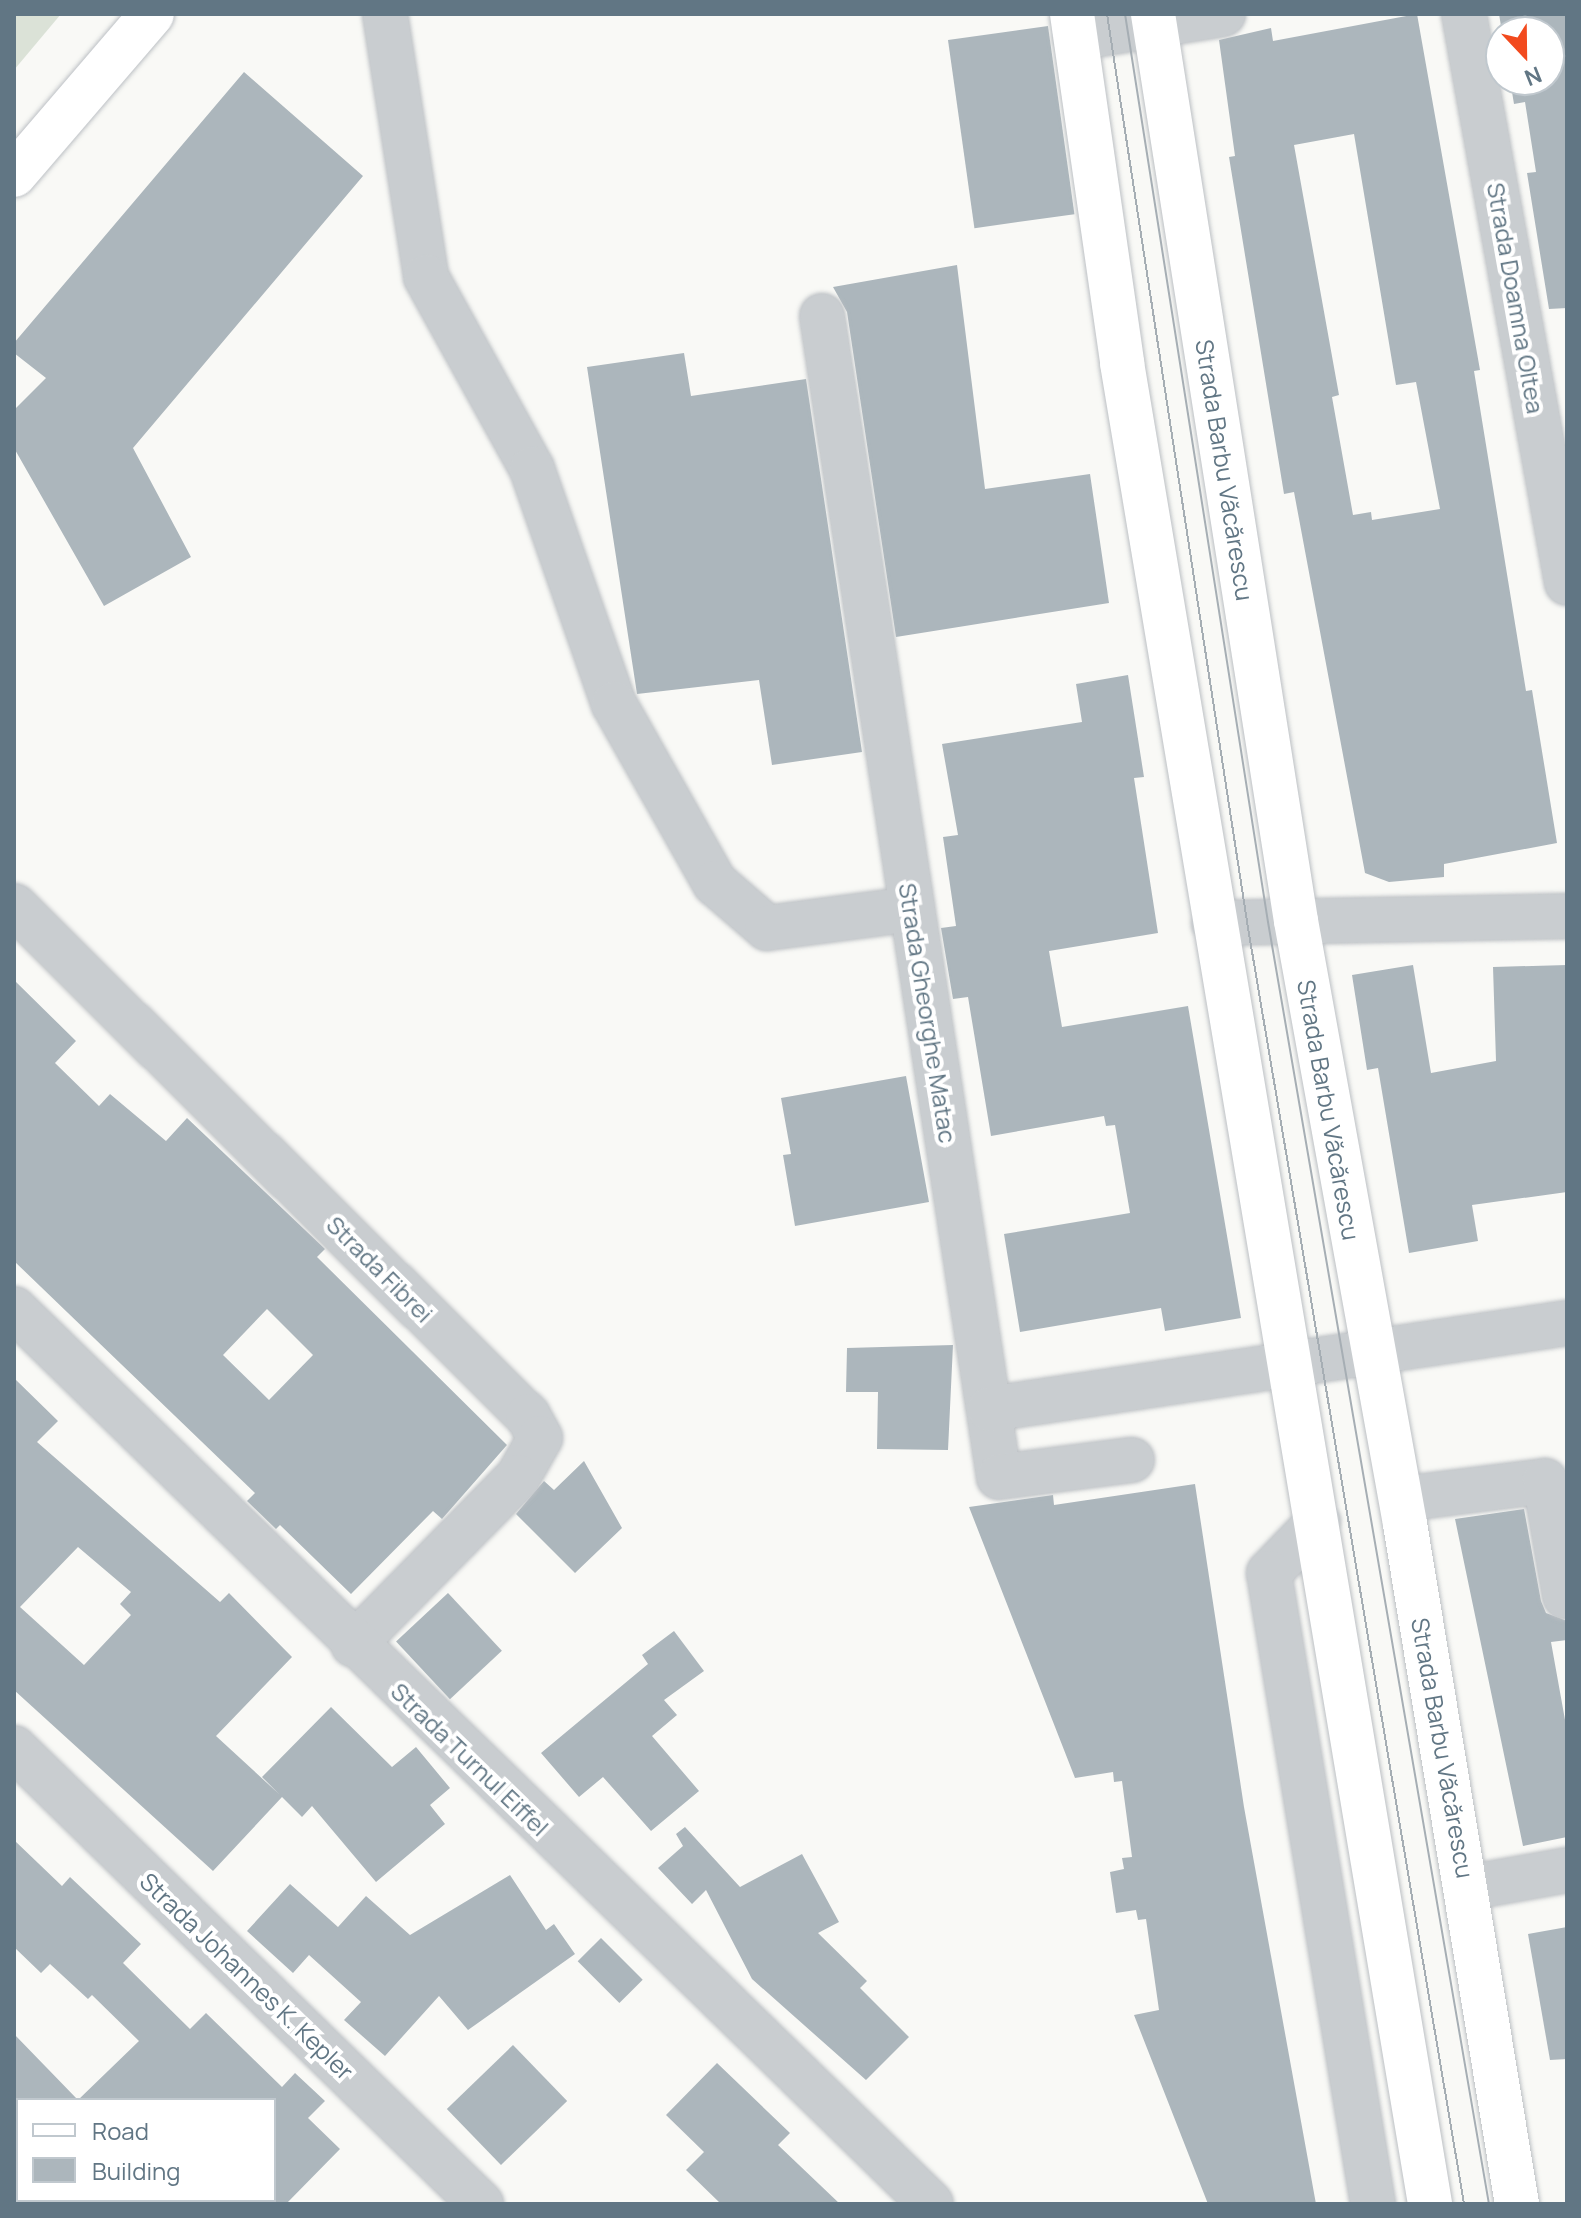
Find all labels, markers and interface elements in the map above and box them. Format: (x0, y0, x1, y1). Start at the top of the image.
north arrow (1485, 16, 1565, 96)
text: N (1520, 60, 1546, 93)
street label: Strada Doamna Oltea (1482, 180, 1550, 416)
street label: Strada Barbu Văcărescu (1190, 337, 1260, 603)
street label: Strada Gheorghe Matac (893, 881, 963, 1145)
street label: Strada Barbu Văcărescu (1292, 977, 1366, 1243)
street label: Strada Fibrei (321, 1210, 439, 1328)
street label: Strada Barbu Văcărescu (1406, 1615, 1480, 1881)
street label: Strada Turnul Eiffel (385, 1677, 555, 1841)
street label: Strada Johannes K. Kepler (134, 1866, 360, 2086)
legend (16, 2098, 276, 2202)
text: Road (92, 2114, 149, 2147)
text: Building (92, 2154, 180, 2187)

